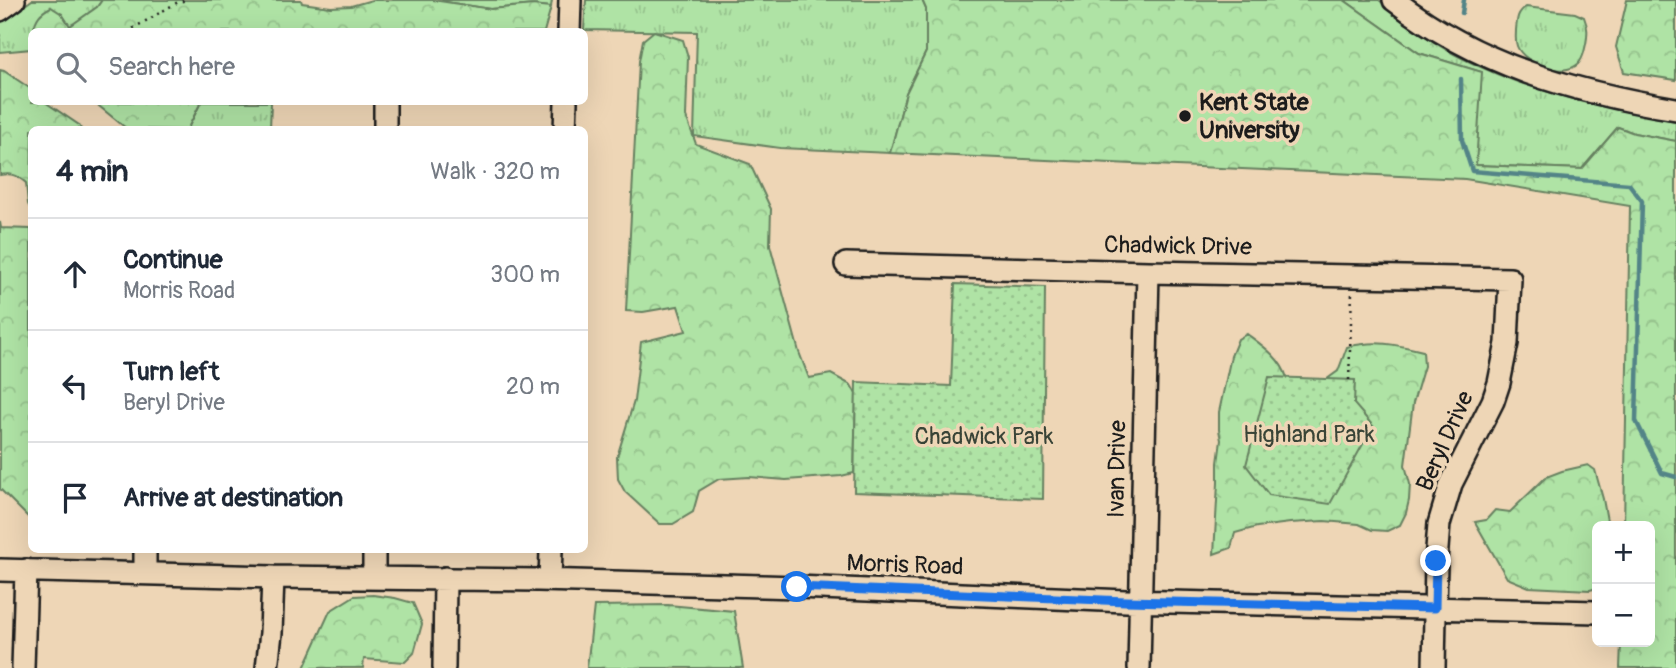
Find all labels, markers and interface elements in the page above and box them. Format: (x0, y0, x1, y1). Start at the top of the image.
search box (28, 28, 588, 105)
icon: search (52, 48, 90, 86)
text: Search here (108, 51, 235, 83)
place label: Kent State University (1199, 88, 1310, 145)
marker: Kent State University (1177, 108, 1193, 124)
text: 4 min (56, 153, 129, 190)
text: Walk · 320 m (430, 157, 560, 186)
street label: Chadwick Drive (1104, 230, 1252, 262)
text: Continue (123, 244, 223, 276)
icon: ahead (56, 255, 94, 293)
text: 300 m (490, 260, 560, 289)
text: Morris Road (123, 276, 235, 305)
text: Turn left (123, 356, 219, 388)
icon: left (56, 367, 94, 405)
text: 20 m (506, 372, 560, 401)
street label: Beryl Drive (1410, 386, 1480, 496)
text: Beryl Drive (123, 388, 225, 417)
street label: Ivan Drive (1102, 420, 1132, 518)
park label: Highland Park (1243, 420, 1375, 449)
park label: Chadwick Park (915, 422, 1053, 451)
icon: arrive (56, 479, 94, 517)
text: Arrive at destination (123, 482, 343, 514)
map controls (1592, 521, 1655, 647)
button: + (1592, 521, 1655, 584)
route end (1420, 545, 1451, 576)
street label: Morris Road (846, 548, 964, 582)
route start (781, 571, 812, 602)
button: − (1592, 584, 1655, 647)

